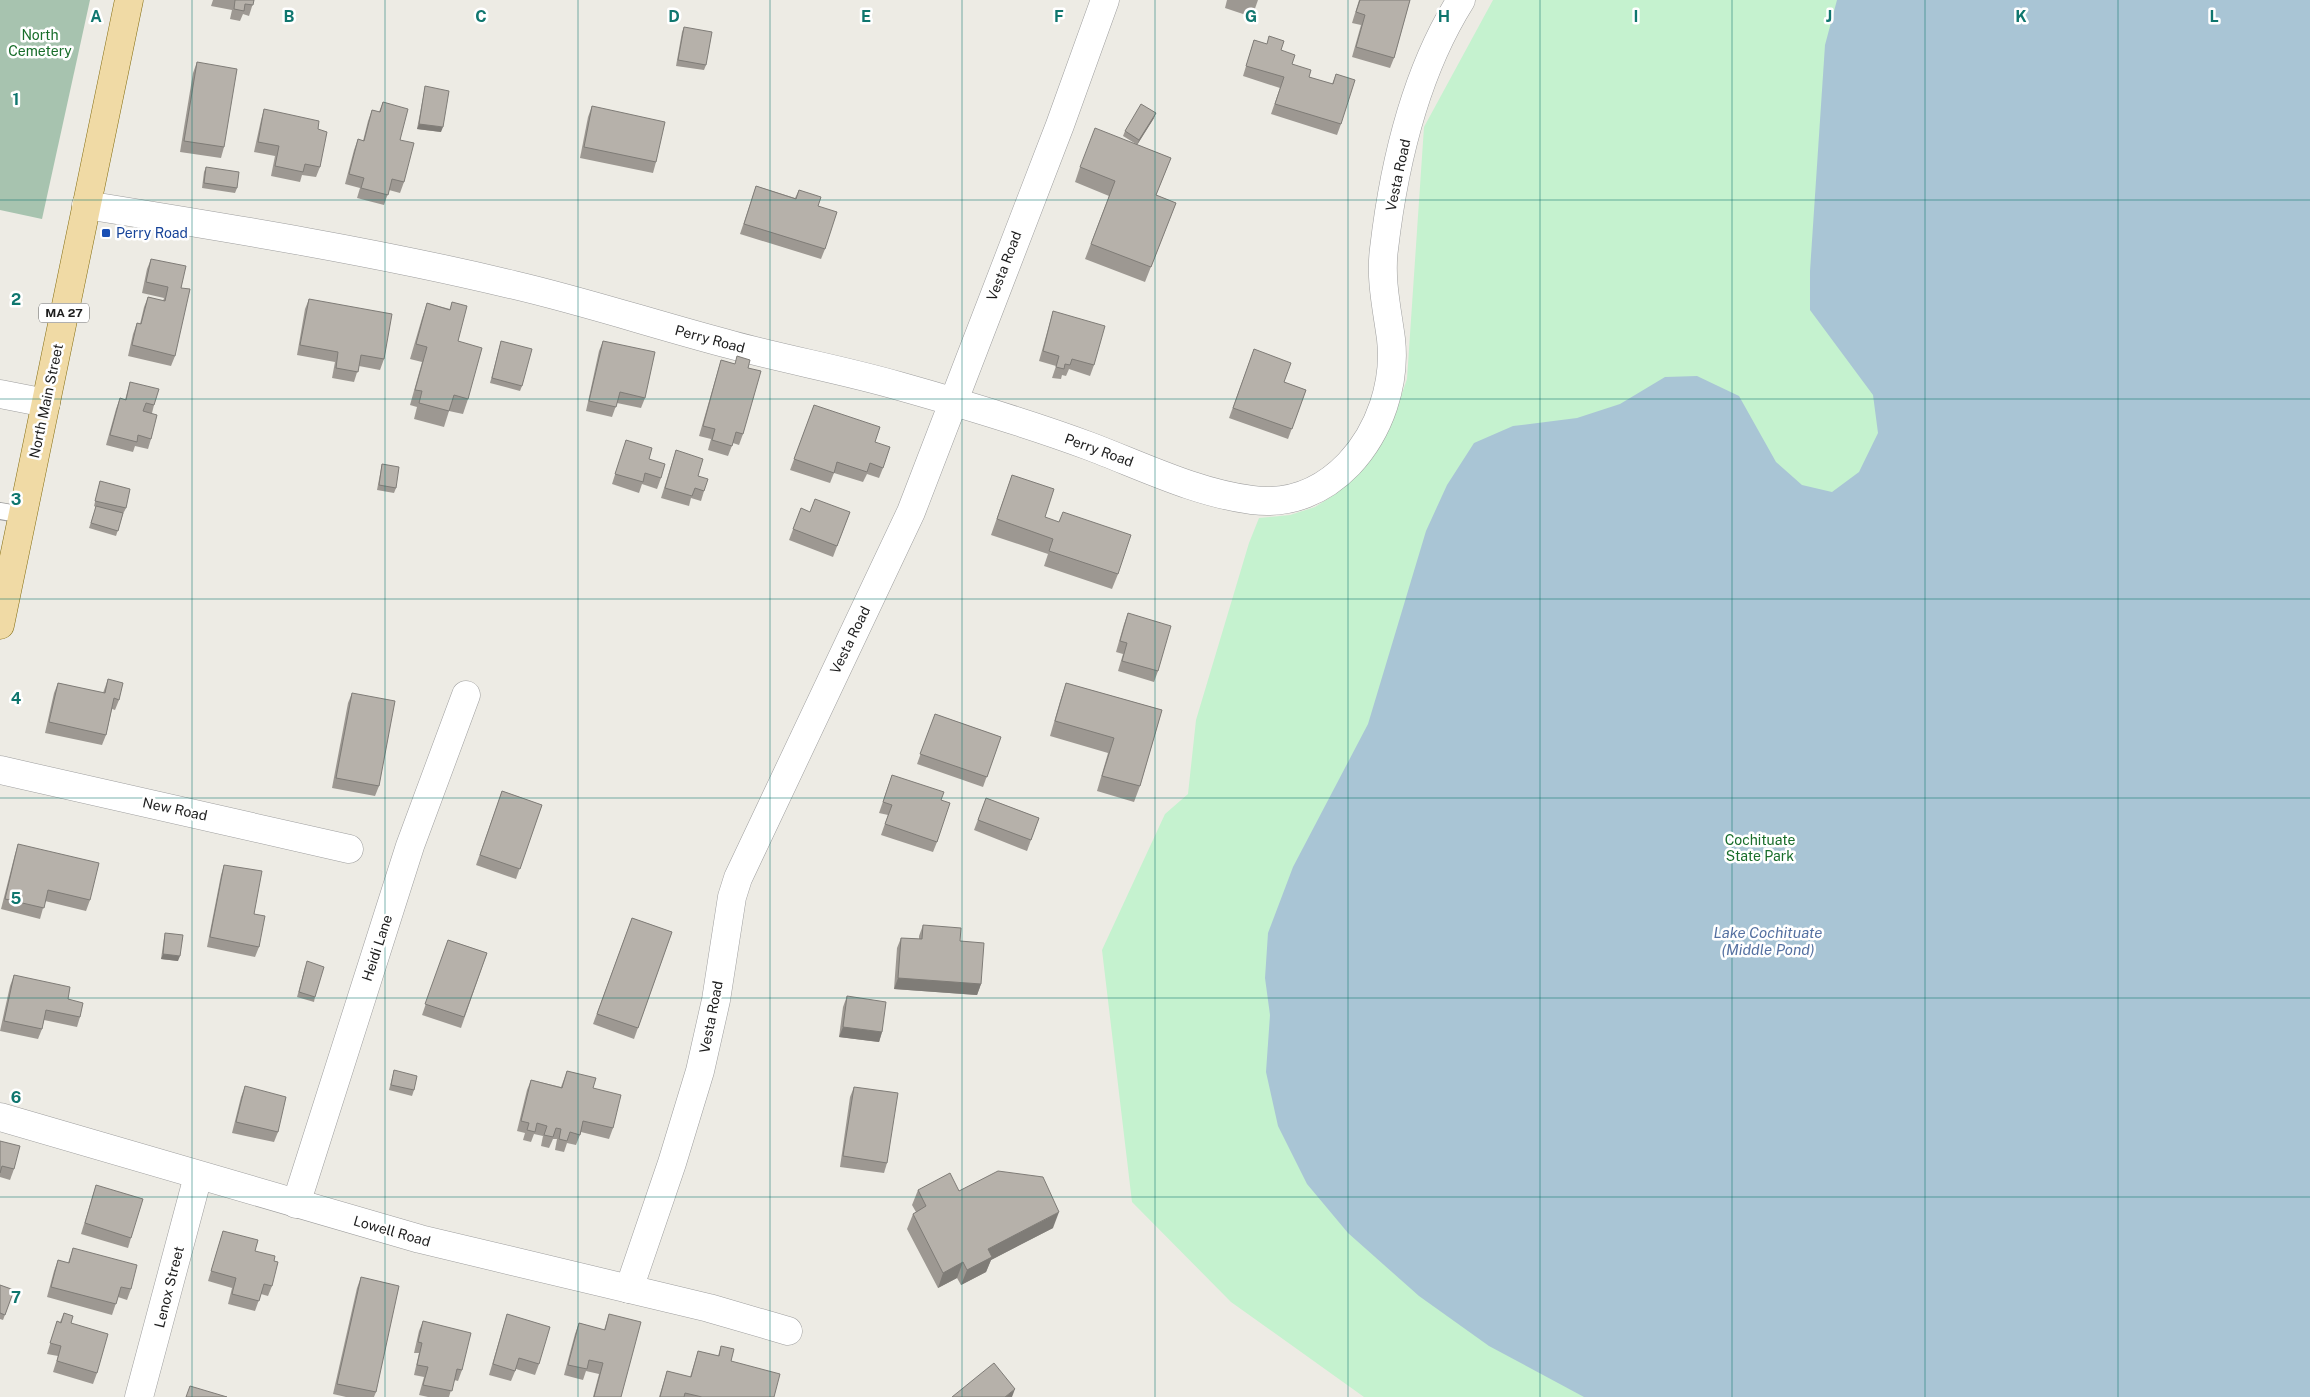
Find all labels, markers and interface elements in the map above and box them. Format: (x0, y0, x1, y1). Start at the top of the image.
text: A (90, 7, 102, 26)
text: B (284, 7, 295, 26)
text: C (475, 7, 487, 26)
text: D (668, 7, 680, 26)
text: E (861, 7, 871, 26)
text: F (1054, 7, 1064, 26)
text: G (1245, 7, 1257, 26)
text: H (1438, 7, 1450, 26)
text: I (1634, 7, 1638, 26)
text: J (1826, 7, 1832, 26)
text: K (2015, 7, 2027, 26)
text: L (2209, 7, 2219, 26)
park label: North Cemetery (8, 27, 72, 59)
text: 1 (13, 90, 19, 109)
street label: Vesta Road (1383, 137, 1413, 213)
place label: Perry Road (116, 225, 188, 241)
marker: Perry Road (100, 227, 112, 239)
street label: Vesta Road (983, 229, 1025, 303)
text: 2 (11, 290, 21, 309)
road number: MA 27 (39, 304, 89, 322)
street label: Perry Road (673, 322, 747, 356)
street label: North Main Street (26, 342, 66, 460)
street label: Perry Road (1063, 430, 1135, 470)
text: 3 (11, 490, 21, 509)
street label: Vesta Road (827, 604, 873, 676)
text: 4 (11, 689, 22, 708)
street label: New Road (141, 794, 209, 824)
park label: Cochituate State Park (1725, 832, 1795, 864)
text: 5 (11, 889, 22, 908)
street label: Heidi Lane (359, 913, 395, 983)
water label: Lake Cochituate (Middle Pond) (1714, 924, 1822, 958)
street label: Vesta Road (696, 979, 726, 1055)
text: 6 (11, 1088, 21, 1107)
street label: Lowell Road (352, 1212, 432, 1250)
street label: Lenox Street (151, 1245, 187, 1329)
text: 7 (11, 1288, 21, 1307)

